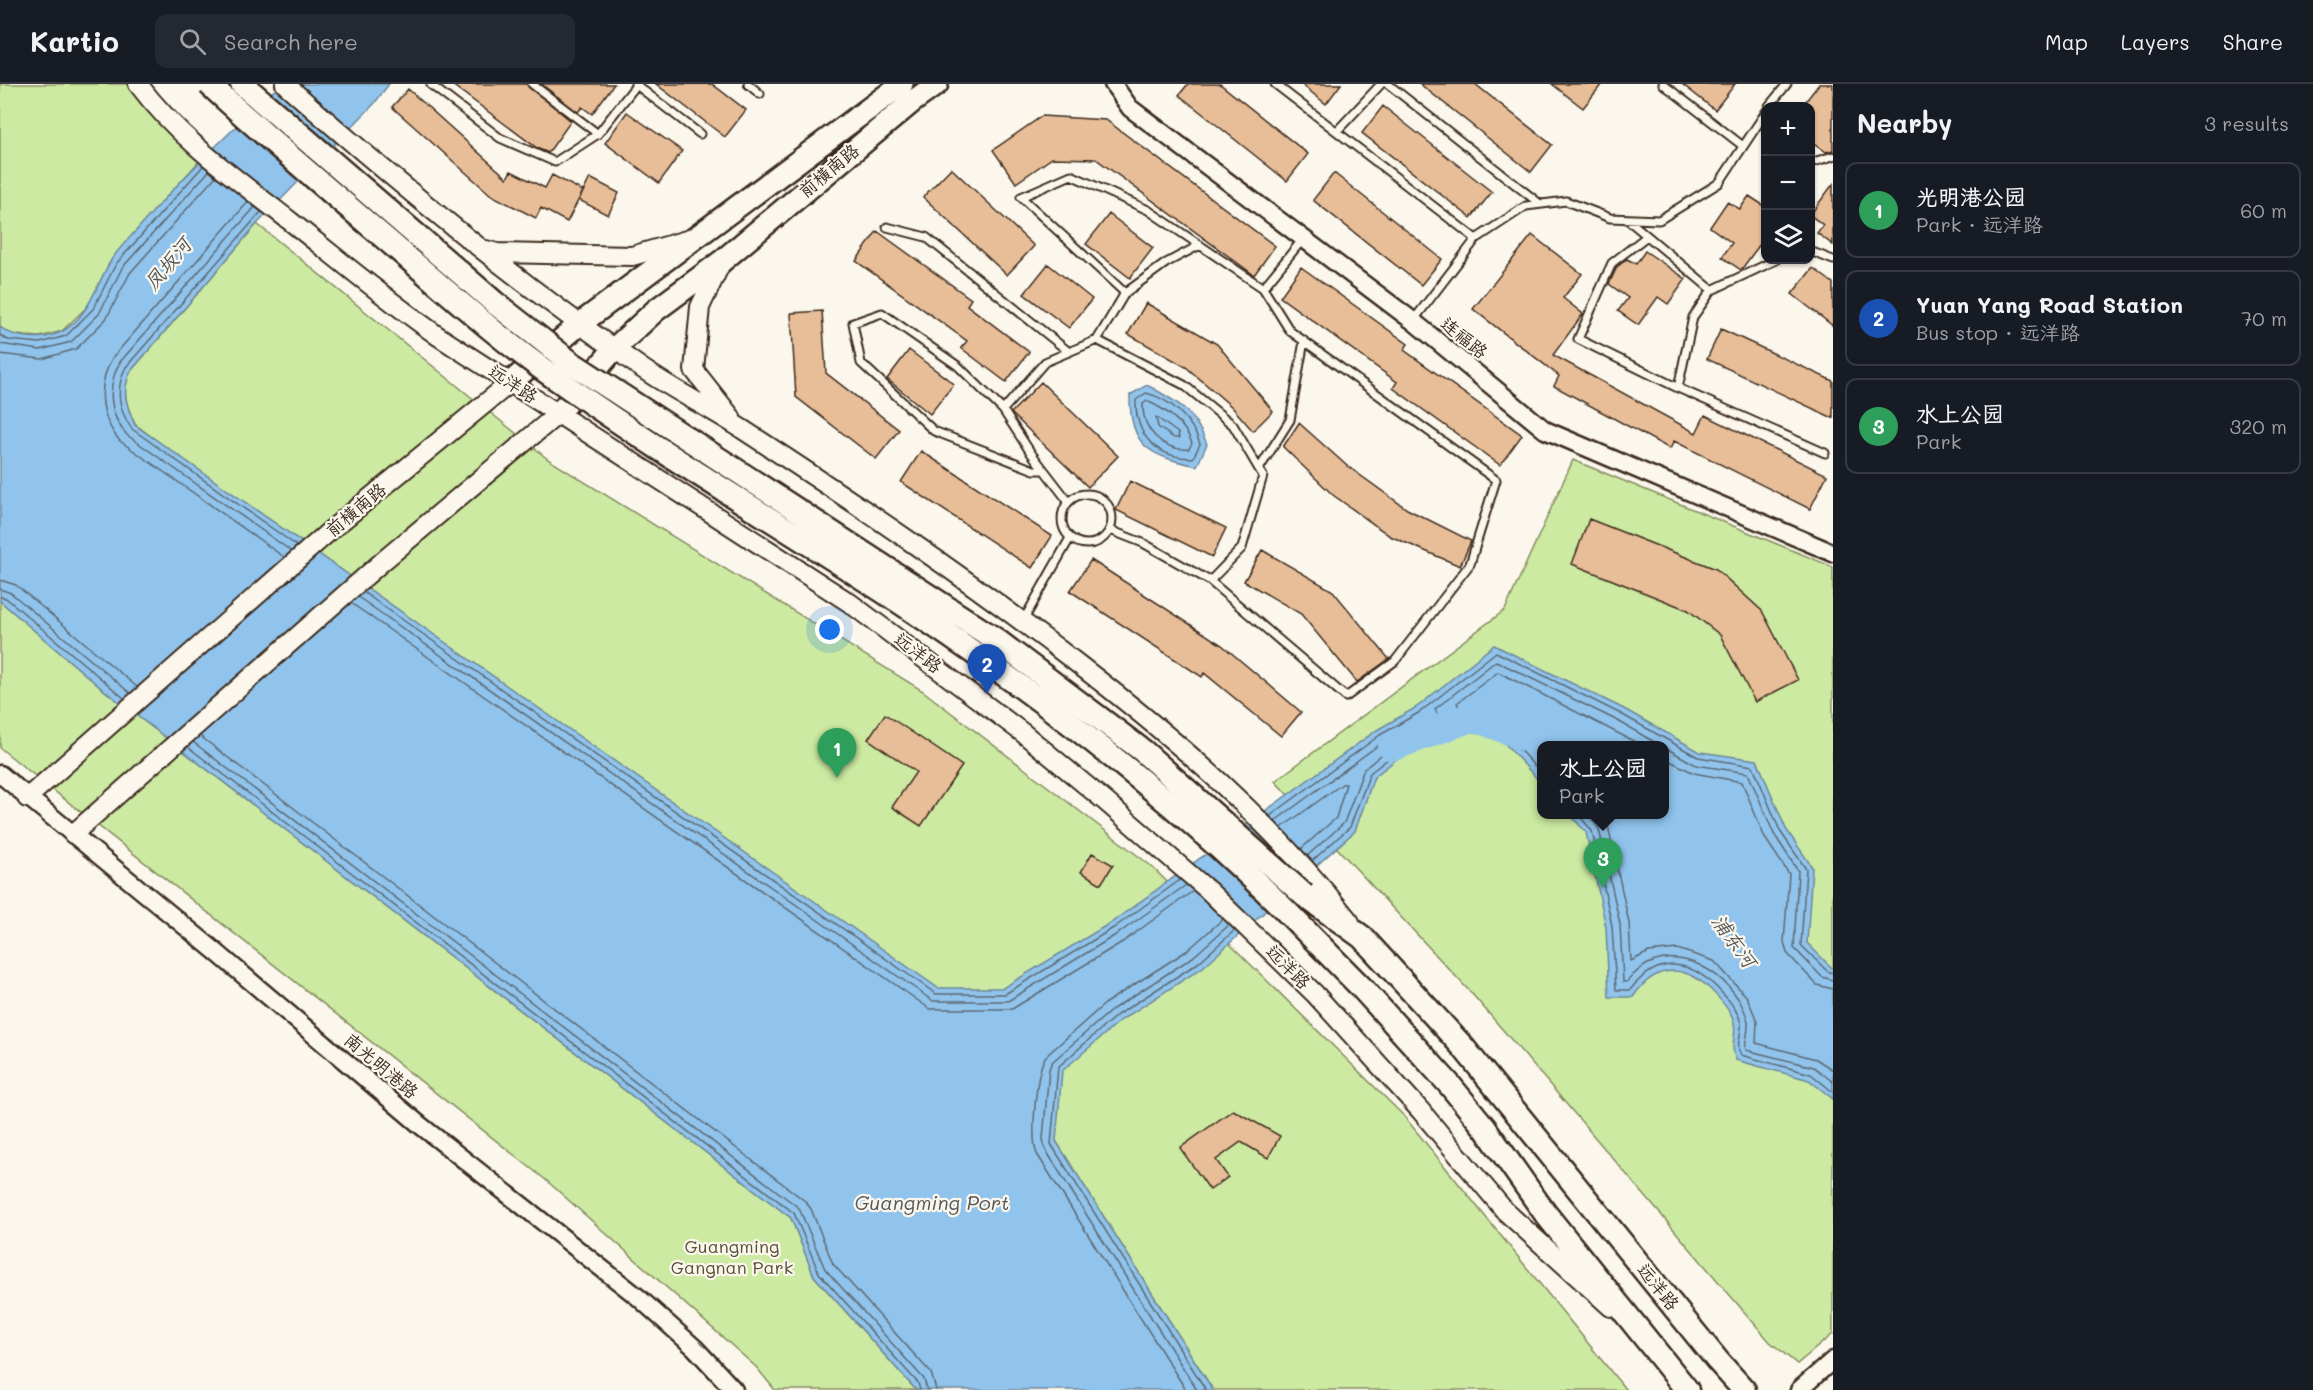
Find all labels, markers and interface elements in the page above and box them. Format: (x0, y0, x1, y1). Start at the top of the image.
search box (155, 14, 575, 68)
text: Kartio (30, 23, 119, 59)
icon: search (176, 25, 209, 58)
text: Search here (224, 27, 358, 56)
text: Map (2045, 28, 2088, 55)
text: Layers (2121, 28, 2190, 55)
text: Share (2223, 28, 2283, 55)
map controls (1761, 102, 1815, 264)
button: + (1761, 102, 1815, 156)
text: Nearby (1857, 106, 1952, 140)
text: 3 results (2204, 110, 2289, 136)
street label: 前横南路 (793, 138, 864, 203)
button: − (1761, 156, 1815, 210)
text: 光明港公园 (1916, 182, 2026, 211)
text: 1 (1874, 197, 1883, 223)
text: 60 m (2240, 197, 2287, 223)
button: layers (1761, 210, 1815, 264)
text: Park · 远洋路 (1916, 211, 2043, 237)
water label: 凤坂河 (138, 230, 198, 295)
text: Yuan Yang Road Station (1916, 290, 2183, 319)
text: 2 (1873, 305, 1884, 331)
text: 70 m (2241, 305, 2287, 331)
street label: 连福路 (1436, 311, 1493, 364)
text: Bus stop · 远洋路 (1916, 319, 2080, 345)
street label: 远洋路 (484, 358, 543, 408)
text: 水上公园 (1916, 399, 2004, 428)
text: 3 (1873, 413, 1885, 439)
text: 320 m (2229, 413, 2287, 439)
text: Park (1916, 428, 1961, 454)
street label: 前横南路 (320, 477, 391, 542)
your location (815, 615, 844, 644)
street label: 远洋路 (890, 626, 947, 678)
pin: 2 (968, 644, 1006, 694)
pin: 1 (818, 728, 856, 778)
popup (1537, 741, 1669, 819)
text: 水上公园 (1559, 753, 1647, 782)
text: Park (1559, 782, 1604, 808)
pin: 3 (1584, 838, 1622, 888)
water label: 浦东河 (1707, 909, 1765, 975)
street label: 远洋路 (1261, 939, 1316, 994)
street label: 南光明港路 (339, 1027, 424, 1103)
water label: Guangming Port (855, 1189, 1009, 1215)
park label: Guangming Gangnan Park (671, 1234, 793, 1279)
street label: 远洋路 (1632, 1258, 1685, 1315)

